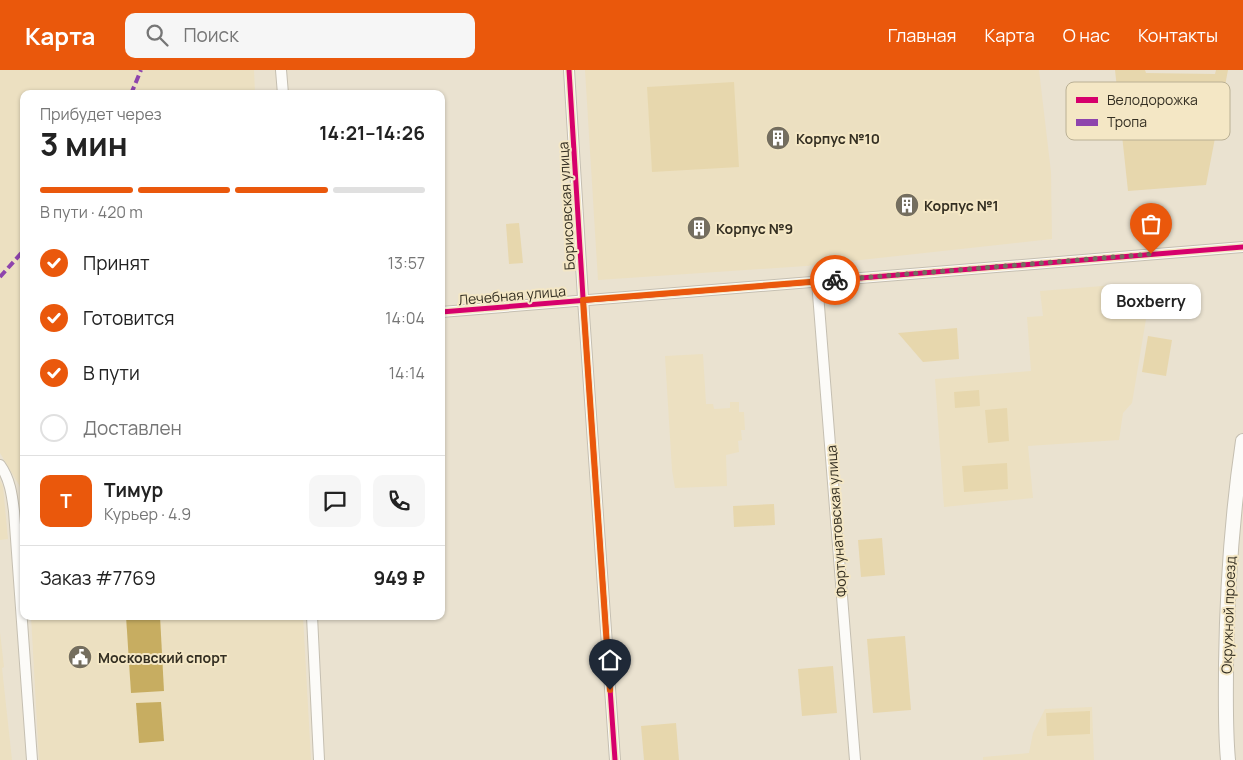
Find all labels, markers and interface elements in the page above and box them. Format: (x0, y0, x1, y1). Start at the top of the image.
search box (125, 13, 475, 58)
text: Карта (25, 19, 95, 52)
icon: search (143, 21, 171, 49)
text: Поиск (183, 22, 239, 48)
text: Главная (888, 23, 957, 47)
text: Карта (985, 23, 1035, 47)
text: О нас (1063, 23, 1110, 47)
text: Контакты (1138, 23, 1218, 47)
legend (1066, 82, 1230, 140)
text: Велодорожка (1107, 90, 1198, 109)
text: Прибудет через (40, 103, 162, 125)
text: Тропа (1107, 112, 1147, 131)
text: 14:21–14:26 (319, 120, 425, 146)
text: 3 мин (40, 122, 128, 166)
building icon: Корпус №10 (765, 125, 791, 151)
place label: Корпус №10 (796, 129, 880, 148)
street label: Борисовская улица (553, 141, 579, 271)
building icon: Корпус №1 (894, 192, 920, 218)
place label: Корпус №1 (924, 196, 999, 215)
text: В пути · 420 m (40, 201, 143, 223)
pin (1130, 203, 1172, 254)
icon: bag (1137, 210, 1165, 238)
building icon: Корпус №9 (686, 215, 712, 241)
place label: Корпус №9 (716, 219, 793, 238)
icon: check (40, 249, 68, 277)
text: Принят (83, 250, 150, 276)
text: 13:57 (388, 252, 425, 274)
courier (810, 255, 860, 305)
icon: bike (821, 266, 849, 294)
street label: Лечебная улица (457, 281, 567, 309)
callout: Boxberry (1101, 284, 1201, 319)
text: Boxberry (1116, 290, 1186, 312)
icon: check (40, 304, 68, 332)
text: Готовится (83, 305, 175, 331)
text: 14:04 (385, 307, 425, 329)
icon: check (40, 359, 68, 387)
text: В пути (83, 360, 140, 386)
text: 14:14 (389, 362, 425, 384)
text: Доставлен (83, 415, 182, 441)
street label: Фортунатовская улица (821, 444, 851, 598)
button: chat (309, 475, 361, 527)
button: phone (373, 475, 425, 527)
text: Тимур (104, 477, 163, 503)
text: Т (60, 488, 72, 514)
text: Курьер · 4.9 (104, 503, 191, 525)
street label: Окружной проезд (1216, 556, 1240, 674)
text: Заказ #7769 (40, 565, 156, 591)
text: 949 ₽ (373, 565, 425, 591)
pin (589, 639, 631, 690)
public building icon: Московский спорт (67, 644, 93, 670)
icon: home (596, 646, 624, 674)
place label: Московский спорт (98, 648, 228, 667)

